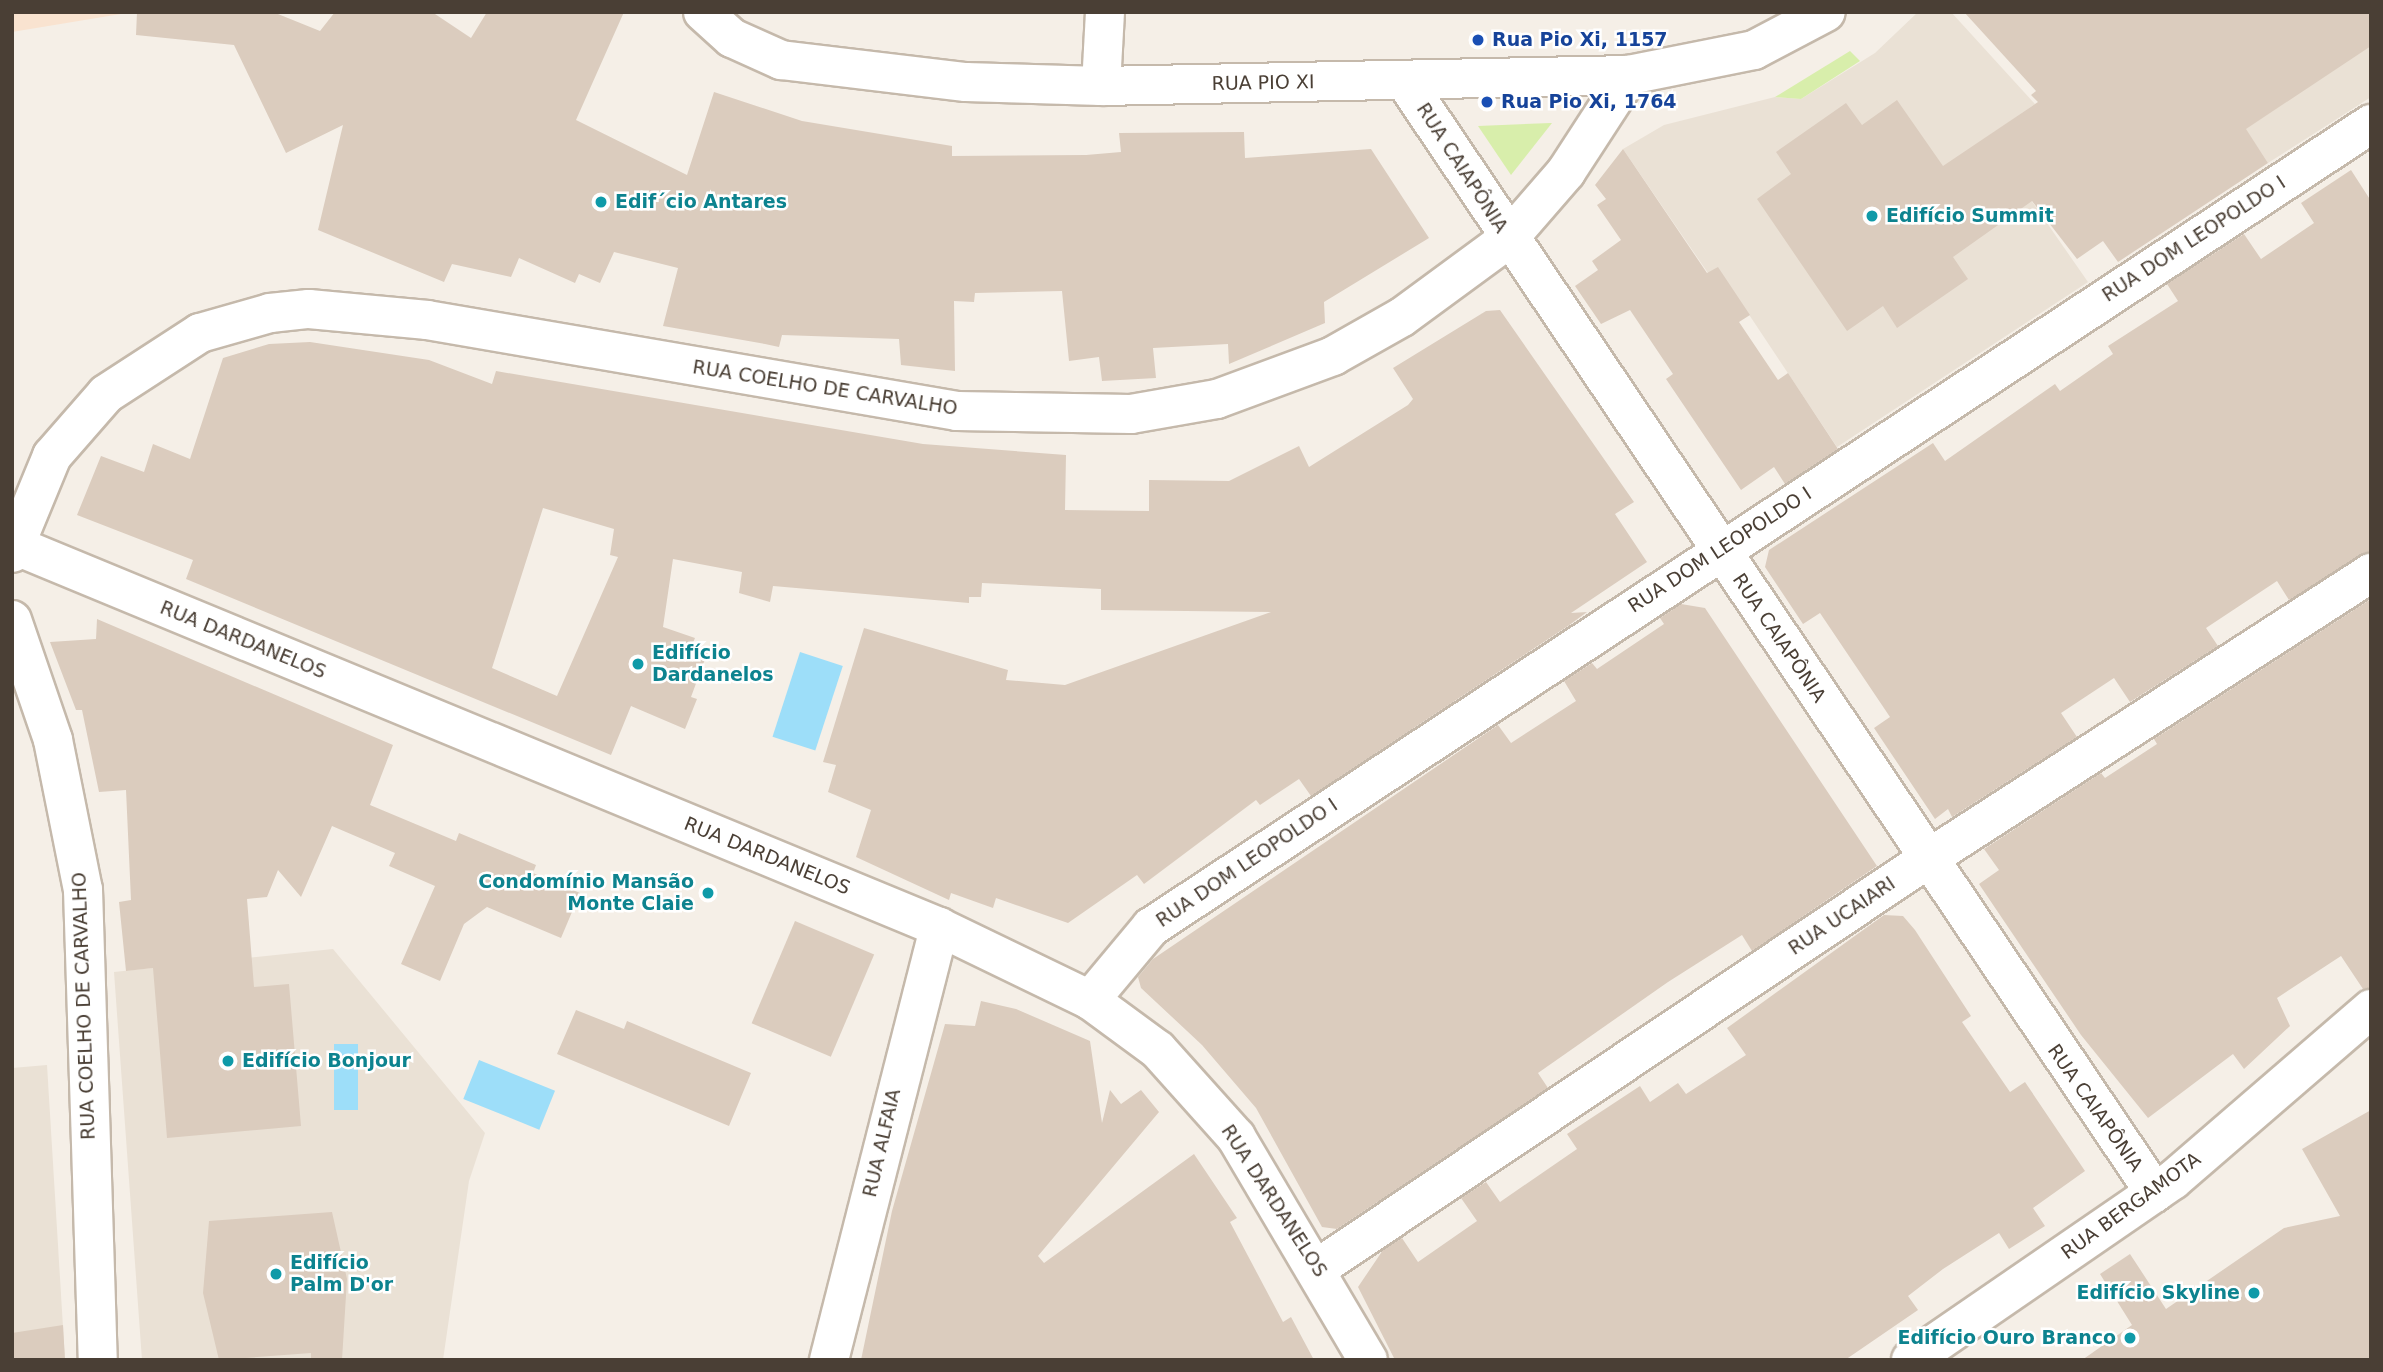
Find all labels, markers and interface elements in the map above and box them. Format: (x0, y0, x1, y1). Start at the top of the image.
place label: Rua Pio Xi, 1157 (1492, 29, 1668, 51)
marker: Rua Pio Xi, 1157 (1470, 32, 1486, 48)
street label: RUA PIO XI (1211, 71, 1315, 95)
place label: Rua Pio Xi, 1764 (1501, 91, 1677, 113)
marker: Rua Pio Xi, 1764 (1479, 94, 1495, 110)
street label: RUA CAIAPÔNIA (1412, 99, 1512, 237)
street label: RUA DOM LEOPOLDO I (2098, 171, 2290, 307)
place label: Edif´cio Antares (615, 191, 787, 213)
marker: Edif´cio Antares (593, 194, 609, 210)
place label: Edifício Summit (1886, 205, 2054, 227)
marker: Edifício Summit (1864, 208, 1880, 224)
street label: RUA COELHO DE CARVALHO (691, 356, 959, 420)
street label: RUA DOM LEOPOLDO I (1624, 482, 1816, 618)
street label: RUA CAIAPÔNIA (1728, 569, 1830, 707)
street label: RUA DARDANELOS (157, 596, 329, 684)
place label: Edifício Dardanelos (652, 642, 774, 686)
marker: Edifício Dardanelos (630, 656, 646, 672)
street label: RUA DOM LEOPOLDO I (1152, 794, 1342, 932)
street label: RUA DARDANELOS (681, 812, 853, 900)
place label: Condomínio Mansão Monte Claie (478, 871, 694, 915)
street label: RUA COELHO DE CARVALHO (68, 872, 100, 1140)
street label: RUA UCAIARI (1784, 872, 1900, 960)
marker: Condomínio Mansão Monte Claie (700, 885, 716, 901)
street label: RUA CAIAPÔNIA (2043, 1040, 2147, 1176)
place label: Edifício Bonjour (242, 1050, 411, 1072)
marker: Edifício Bonjour (220, 1053, 236, 1069)
street label: RUA ALFAIA (858, 1087, 906, 1199)
street label: RUA DARDANELOS (1216, 1121, 1332, 1281)
street label: RUA BERGAMOTA (2057, 1148, 2205, 1264)
place label: Edifício Palm D'or (290, 1252, 393, 1296)
marker: Edifício Palm D'or (268, 1266, 284, 1282)
place label: Edifício Skyline (2077, 1282, 2240, 1304)
marker: Edifício Skyline (2246, 1285, 2262, 1301)
place label: Edifício Ouro Branco (1897, 1327, 2116, 1349)
marker: Edifício Ouro Branco (2122, 1330, 2138, 1346)

